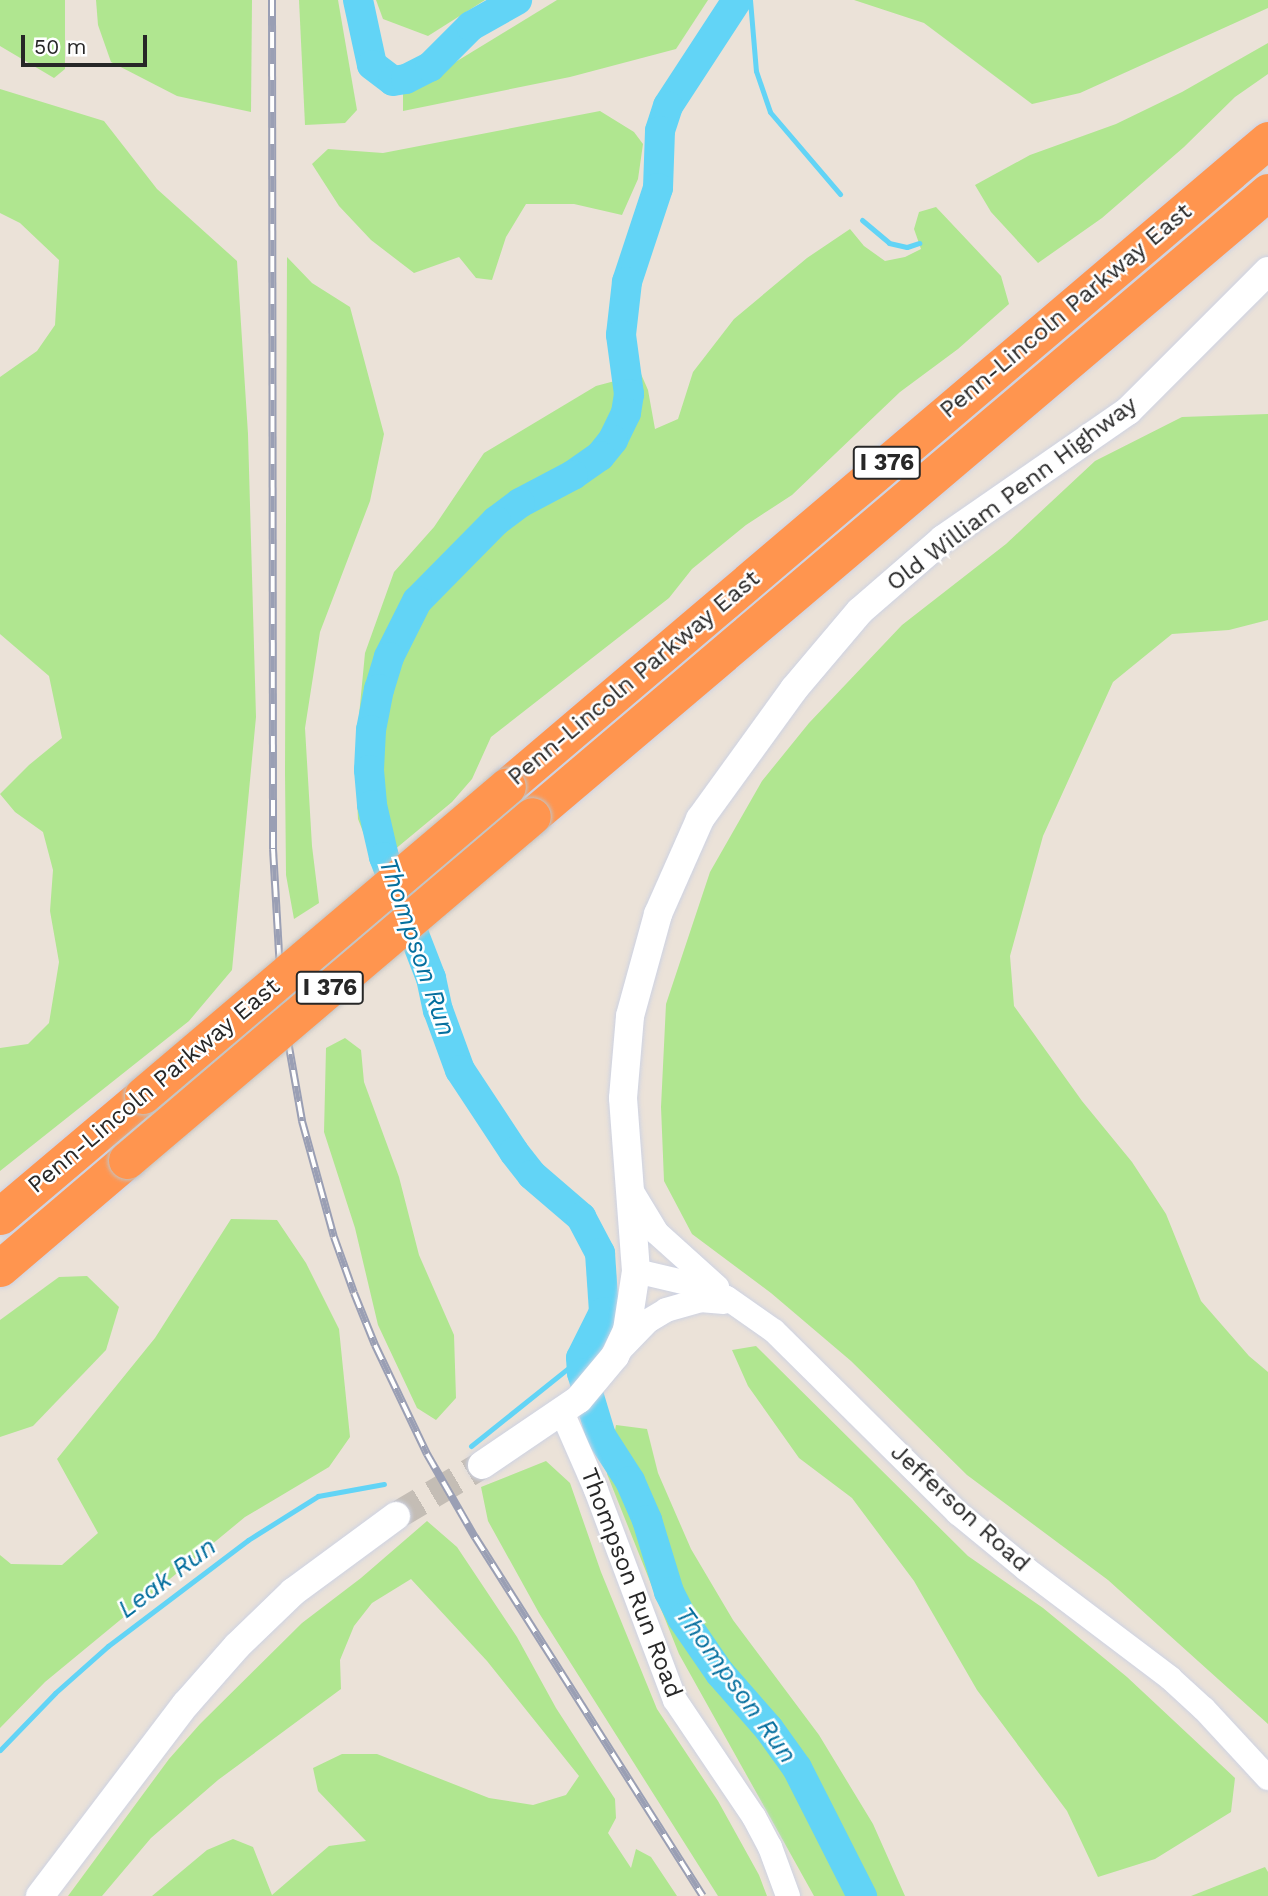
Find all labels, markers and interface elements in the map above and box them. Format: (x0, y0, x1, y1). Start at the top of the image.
scale bar (24, 21, 150, 65)
text: 50 m (34, 34, 86, 59)
street label: Penn-Lincoln Parkway East (934, 197, 1198, 425)
street label: Old William Penn Highway (881, 390, 1143, 598)
road number: I 376 (852, 444, 922, 482)
street label: Penn-Lincoln Parkway East (502, 564, 766, 792)
water label: Thompson Run (372, 854, 462, 1040)
road number: I 376 (295, 968, 365, 1007)
street label: Penn-Lincoln Parkway East (22, 972, 286, 1200)
street label: Jefferson Road (884, 1438, 1036, 1578)
street label: Thompson Run Road (574, 1464, 688, 1702)
water label: Leak Run (111, 1531, 223, 1625)
water label: Thompson Run (669, 1600, 803, 1770)

